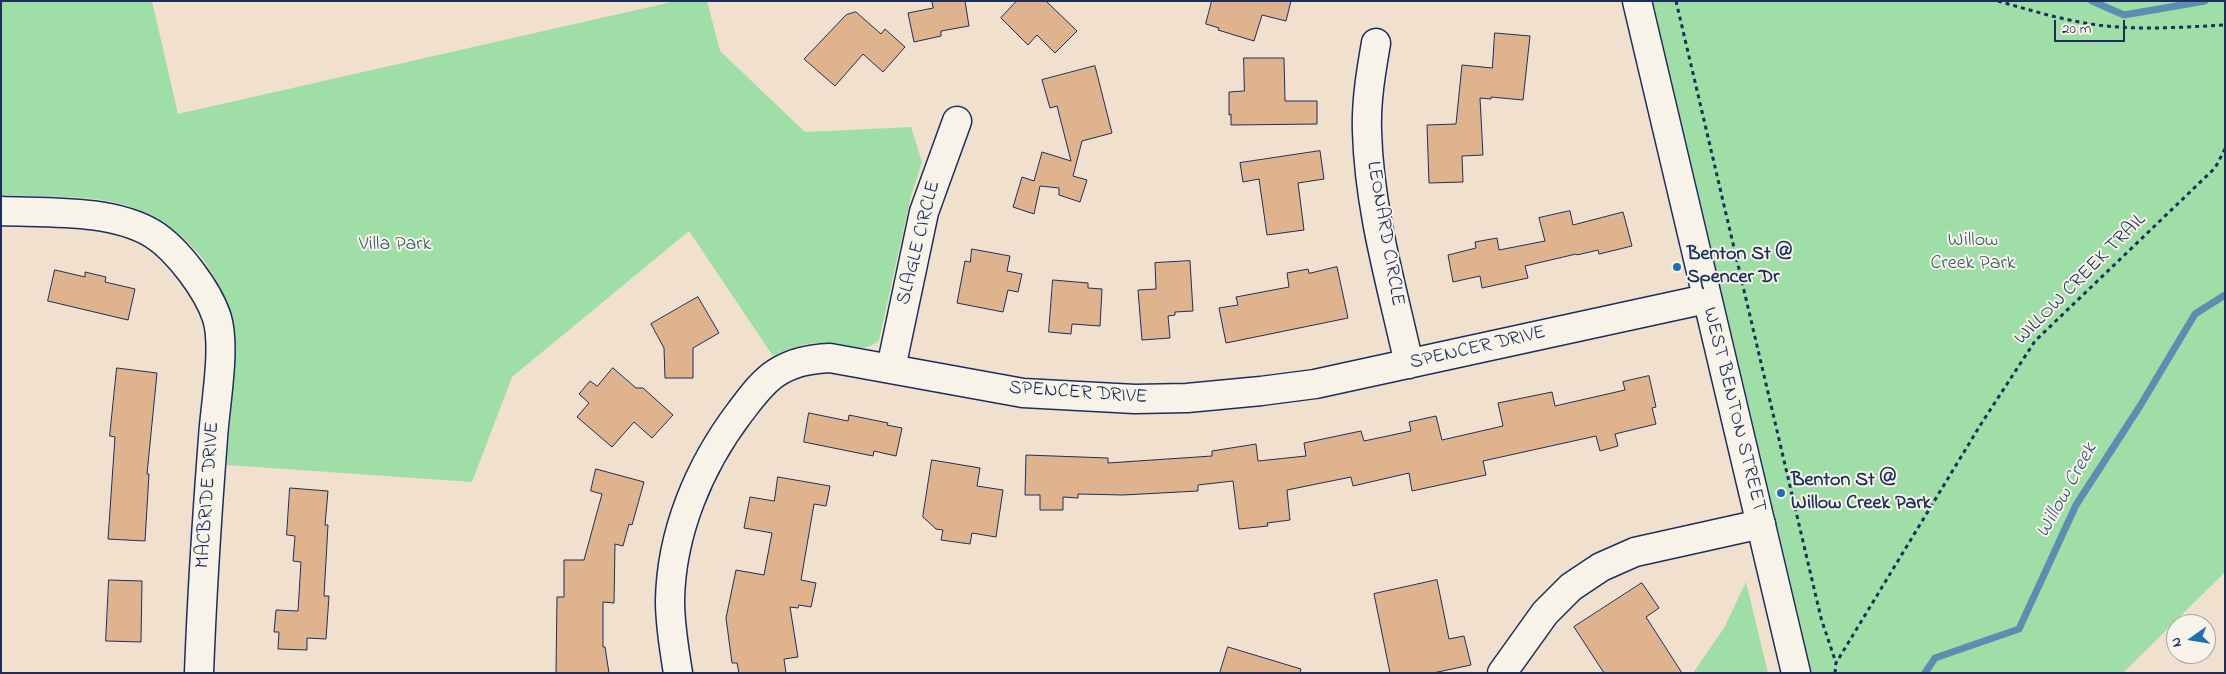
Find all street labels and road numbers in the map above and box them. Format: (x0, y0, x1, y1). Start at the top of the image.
street label: LEONARD CIRCLE (1359, 160, 1409, 308)
street label: SLAGLE CIRCLE (893, 178, 947, 308)
street label: WILLOW CREEK TRAIL (2010, 209, 2152, 351)
street label: WEST BENTON STREET (1696, 305, 1770, 515)
street label: SPENCER DRIVE (1408, 322, 1548, 376)
street label: SPENCER DRIVE (1008, 377, 1148, 411)
street label: MACBRIDE DRIVE (192, 421, 226, 569)

